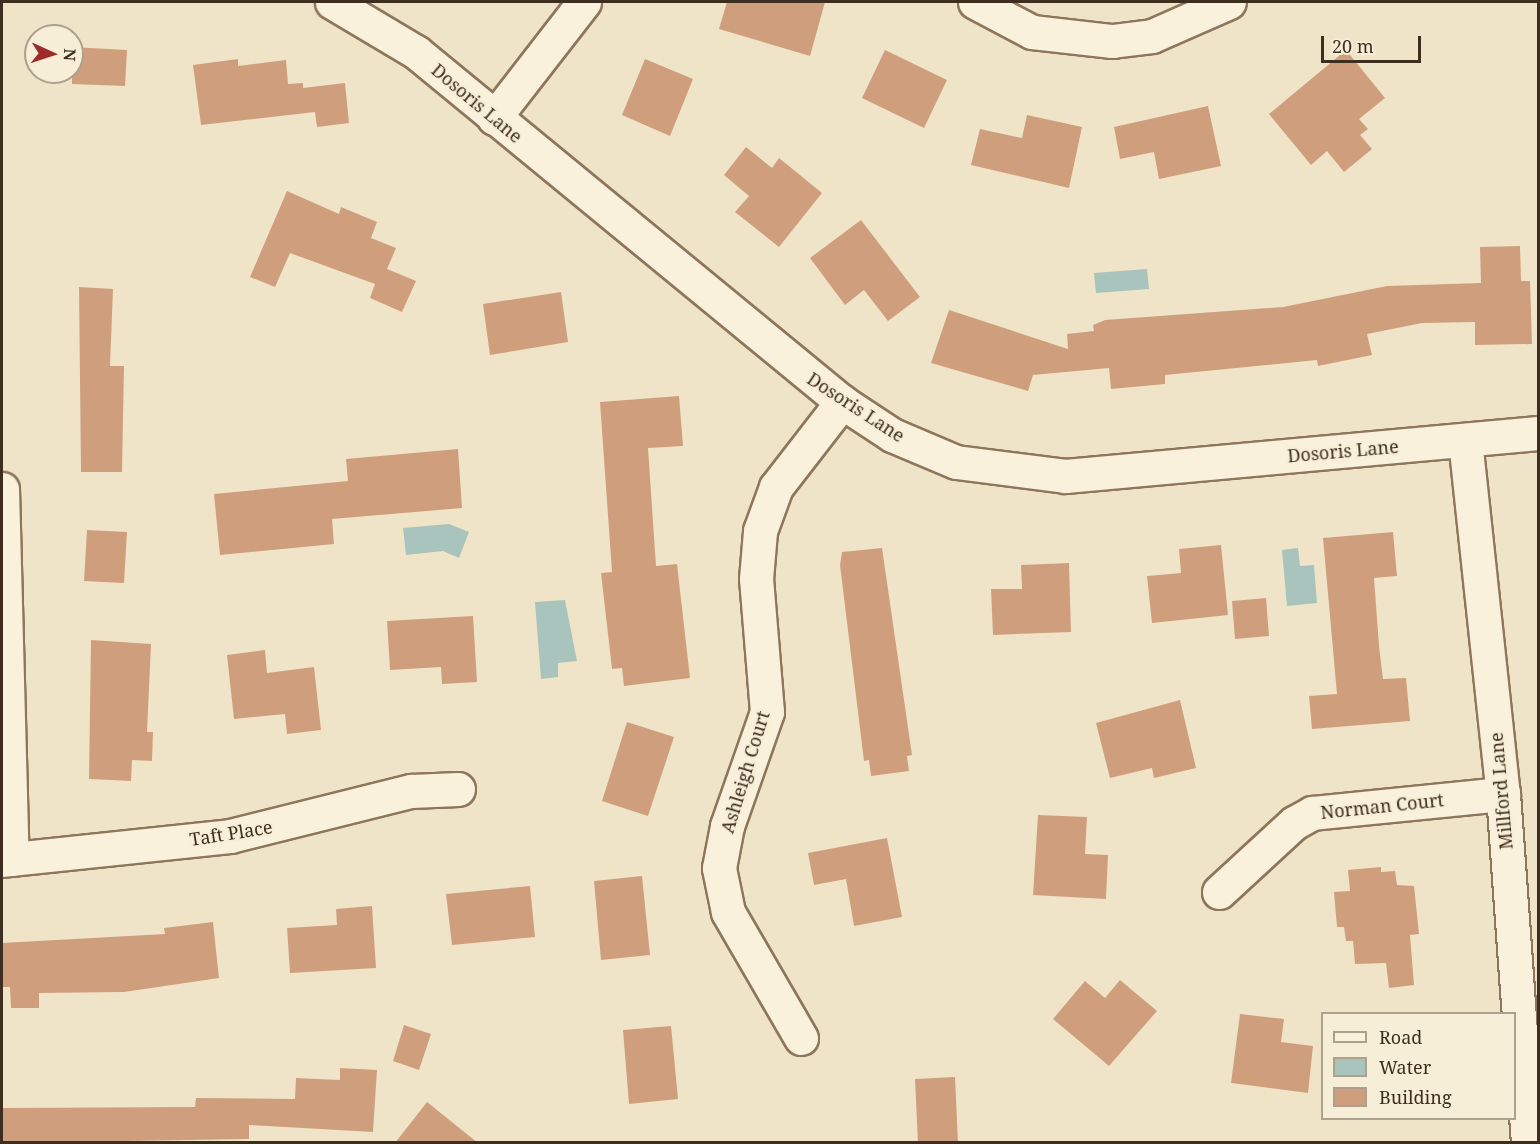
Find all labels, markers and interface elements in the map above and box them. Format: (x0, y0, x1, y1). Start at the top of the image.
north arrow (24, 24, 84, 84)
scale bar (1324, 24, 1424, 62)
text: 20 m (1332, 34, 1374, 58)
text: N (59, 48, 81, 62)
street label: Dosoris Lane (427, 59, 527, 147)
street label: Dosoris Lane (803, 368, 909, 446)
street label: Dosoris Lane (1286, 435, 1400, 467)
street label: Ashleigh Court (716, 708, 774, 836)
street label: Millford Lane (1485, 731, 1517, 851)
street label: Norman Court (1319, 789, 1445, 823)
street label: Taft Place (188, 816, 274, 850)
legend (1321, 1012, 1516, 1120)
text: Road (1379, 1025, 1422, 1049)
text: Water (1379, 1055, 1431, 1079)
text: Building (1379, 1085, 1452, 1109)

